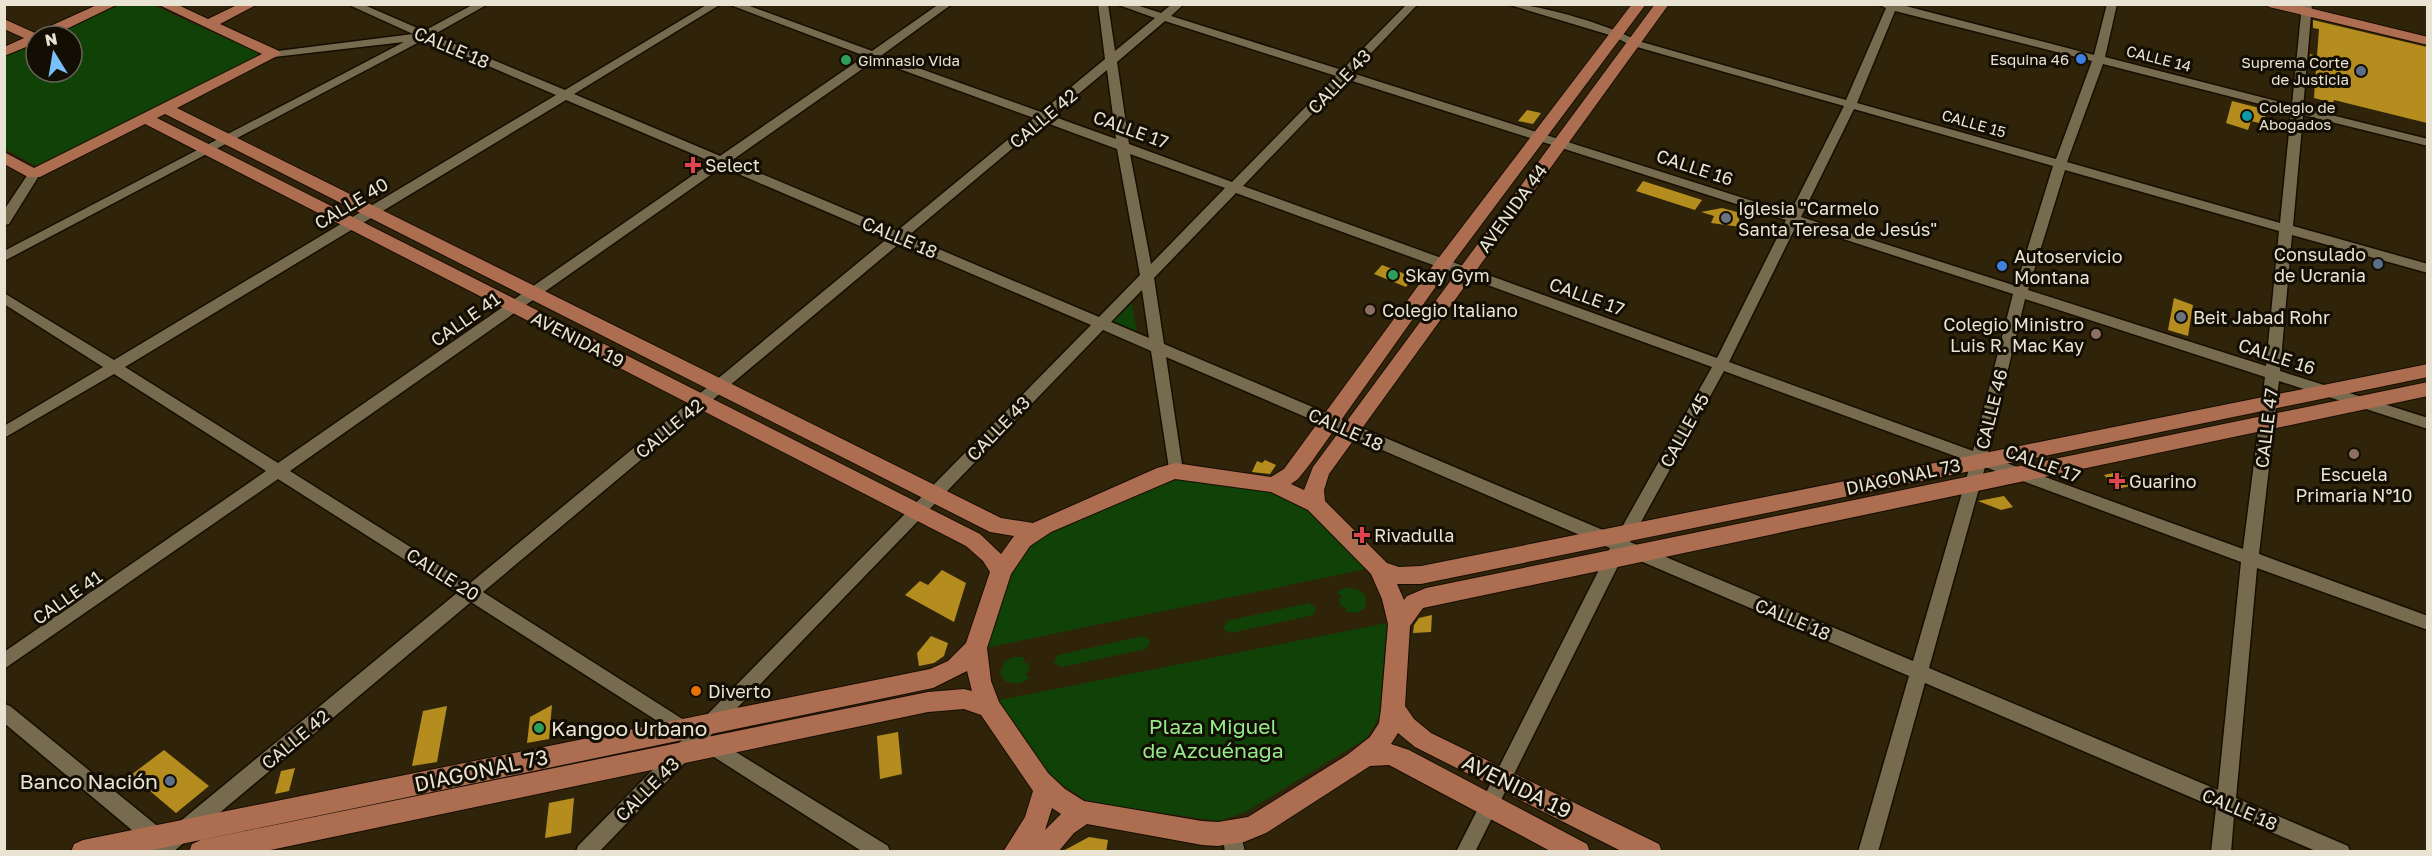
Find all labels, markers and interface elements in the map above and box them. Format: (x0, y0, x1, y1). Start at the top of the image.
street label: CALLE 18 (411, 21, 493, 73)
north arrow (24, 24, 84, 84)
text: N (43, 28, 59, 50)
street label: CALLE 14 (2125, 41, 2193, 75)
street label: CALLE 43 (1303, 44, 1375, 118)
place label: Esquina 46 (1990, 50, 2069, 68)
place label: Gimnasio Vida (858, 51, 960, 69)
marker: Esquina 46 (2074, 52, 2088, 66)
marker: Gimnasio Vida (839, 53, 853, 67)
place label: Suprema Corte de Justicia (2241, 53, 2349, 88)
marker: Suprema Corte de Justicia (2354, 64, 2368, 78)
street label: CALLE 42 (1005, 83, 1081, 153)
place label: Colegio de Abogados (2259, 98, 2336, 133)
street label: CALLE 17 (1090, 105, 1172, 153)
street label: CALLE 15 (1940, 105, 2008, 141)
marker: Colegio de Abogados (2240, 109, 2254, 123)
street label: CALLE 16 (1654, 144, 1736, 190)
place label: Select (705, 154, 760, 176)
marker: Select (686, 158, 700, 172)
street label: AVENIDA 44 (1473, 160, 1551, 256)
street label: CALLE 40 (310, 172, 392, 234)
place label: Iglesia "Carmelo Santa Teresa de Jesús" (1738, 197, 1937, 240)
street label: CALLE 18 (859, 211, 941, 263)
marker: Iglesia "Carmelo Santa Teresa de Jesús" (1719, 211, 1733, 225)
place label: Consulado de Ucrania (2274, 243, 2366, 286)
place label: Autoservicio Montana (2014, 245, 2122, 288)
marker: Consulado de Ucrania (2371, 257, 2385, 271)
marker: Autoservicio Montana (1995, 259, 2009, 273)
place label: Skay Gym (1405, 264, 1490, 286)
marker: Skay Gym (1386, 268, 1400, 282)
street label: CALLE 17 (1546, 272, 1628, 320)
street label: CALLE 41 (426, 287, 504, 351)
place label: Colegio Italiano (1382, 299, 1518, 321)
marker: Colegio Italiano (1363, 303, 1377, 317)
street label: AVENIDA 19 (528, 306, 628, 372)
place label: Beit Jabad Rohr (2193, 306, 2330, 328)
marker: Beit Jabad Rohr (2174, 310, 2188, 324)
place label: Colegio Ministro Luis R. Mac Kay (1943, 313, 2084, 356)
marker: Colegio Ministro Luis R. Mac Kay (2089, 327, 2103, 341)
street label: CALLE 16 (2236, 333, 2318, 379)
street label: CALLE 46 (1970, 367, 2012, 451)
street label: CALLE 47 (2250, 387, 2282, 469)
street label: CALLE 45 (1655, 389, 1713, 471)
street label: CALLE 43 (962, 391, 1034, 465)
street label: CALLE 42 (631, 393, 707, 463)
street label: CALLE 18 (1305, 403, 1387, 455)
street label: CALLE 17 (2002, 439, 2084, 487)
marker: Escuela Primaria N°10 (2347, 447, 2361, 461)
street label: DIAGONAL 73 (1844, 453, 1962, 499)
place label: Escuela Primaria N°10 (2296, 463, 2412, 506)
place label: Guarino (2129, 470, 2196, 492)
marker: Guarino (2110, 474, 2124, 488)
place label: Rivadulla (1374, 524, 1454, 546)
marker: Rivadulla (1355, 528, 1369, 542)
street label: CALLE 20 (403, 543, 483, 605)
street label: CALLE 41 (28, 565, 106, 629)
street label: CALLE 18 (1752, 593, 1834, 645)
place label: Diverto (708, 680, 771, 702)
marker: Diverto (689, 684, 703, 698)
street label: CALLE 42 (257, 704, 333, 774)
park label: Plaza Miguel de Azcuénaga (1142, 713, 1284, 763)
place label: Kangoo Urbano (551, 715, 707, 741)
marker: Kangoo Urbano (532, 721, 546, 735)
street label: DIAGONAL 73 (412, 743, 550, 797)
street label: AVENIDA 19 (1458, 748, 1576, 824)
street label: CALLE 43 (610, 752, 684, 826)
place label: Banco Nación (19, 768, 158, 794)
marker: Banco Nación (163, 774, 177, 788)
street label: CALLE 18 (2199, 783, 2281, 835)

